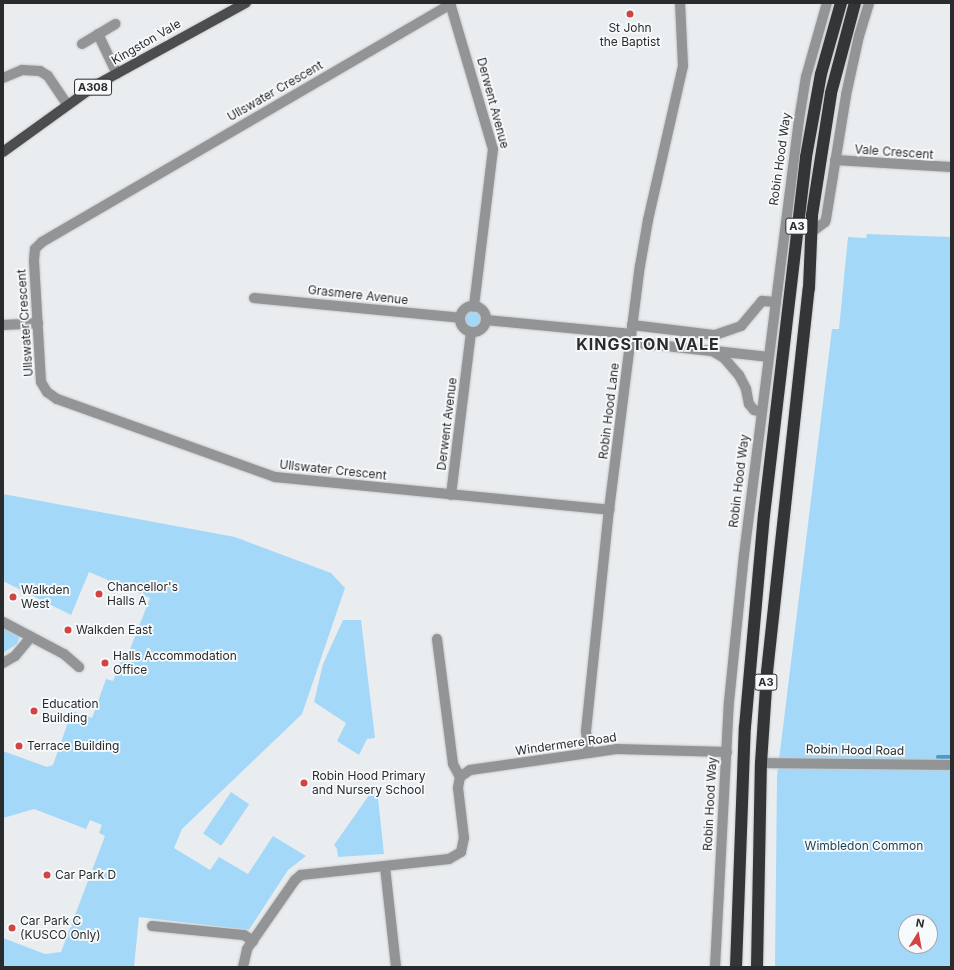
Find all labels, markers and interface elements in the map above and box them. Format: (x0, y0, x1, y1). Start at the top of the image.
marker: St John the Baptist (625, 9, 635, 19)
street label: Kingston Vale (109, 16, 183, 68)
place label: St John the Baptist (600, 21, 660, 49)
street label: Derwent Avenue (474, 56, 512, 150)
street label: Ullswater Crescent (225, 58, 325, 124)
road number: A308 (74, 78, 112, 96)
street label: Robin Hood Way (766, 111, 794, 207)
street label: Vale Crescent (854, 142, 934, 162)
road number: A3 (785, 217, 809, 235)
street label: Ullswater Crescent (14, 269, 36, 377)
street label: Grasmere Avenue (307, 283, 409, 307)
district label: KINGSTON VALE (576, 334, 720, 354)
street label: Robin Hood Lane (596, 362, 622, 460)
street label: Derwent Avenue (434, 377, 460, 471)
street label: Robin Hood Way (726, 433, 752, 529)
street label: Ullswater Crescent (279, 457, 387, 483)
place label: Chancellor's Halls A (107, 580, 178, 608)
place label: Walkden West (21, 583, 70, 611)
marker: Chancellor's Halls A (94, 589, 104, 599)
marker: Walkden West (8, 592, 18, 602)
place label: Walkden East (76, 623, 152, 637)
marker: Walkden East (63, 625, 73, 635)
place label: Halls Accommodation Office (113, 649, 237, 677)
marker: Halls Accommodation Office (100, 658, 110, 668)
road number: A3 (754, 673, 778, 691)
place label: Education Building (42, 697, 98, 725)
marker: Education Building (29, 706, 39, 716)
street label: Windermere Road (514, 730, 618, 758)
place label: Terrace Building (27, 739, 119, 753)
marker: Terrace Building (14, 741, 24, 751)
street label: Robin Hood Road (806, 742, 904, 758)
street label: Robin Hood Way (700, 757, 720, 851)
place label: Robin Hood Primary and Nursery School (312, 769, 425, 797)
marker: Robin Hood Primary and Nursery School (299, 778, 309, 788)
park label: Wimbledon Common (805, 839, 923, 853)
place label: Car Park D (55, 868, 116, 882)
marker: Car Park D (42, 870, 52, 880)
place label: Car Park C (KUSCO Only) (20, 914, 101, 942)
north arrow (898, 914, 938, 954)
text: N (915, 916, 926, 931)
marker: Car Park C (KUSCO Only) (7, 923, 17, 933)

